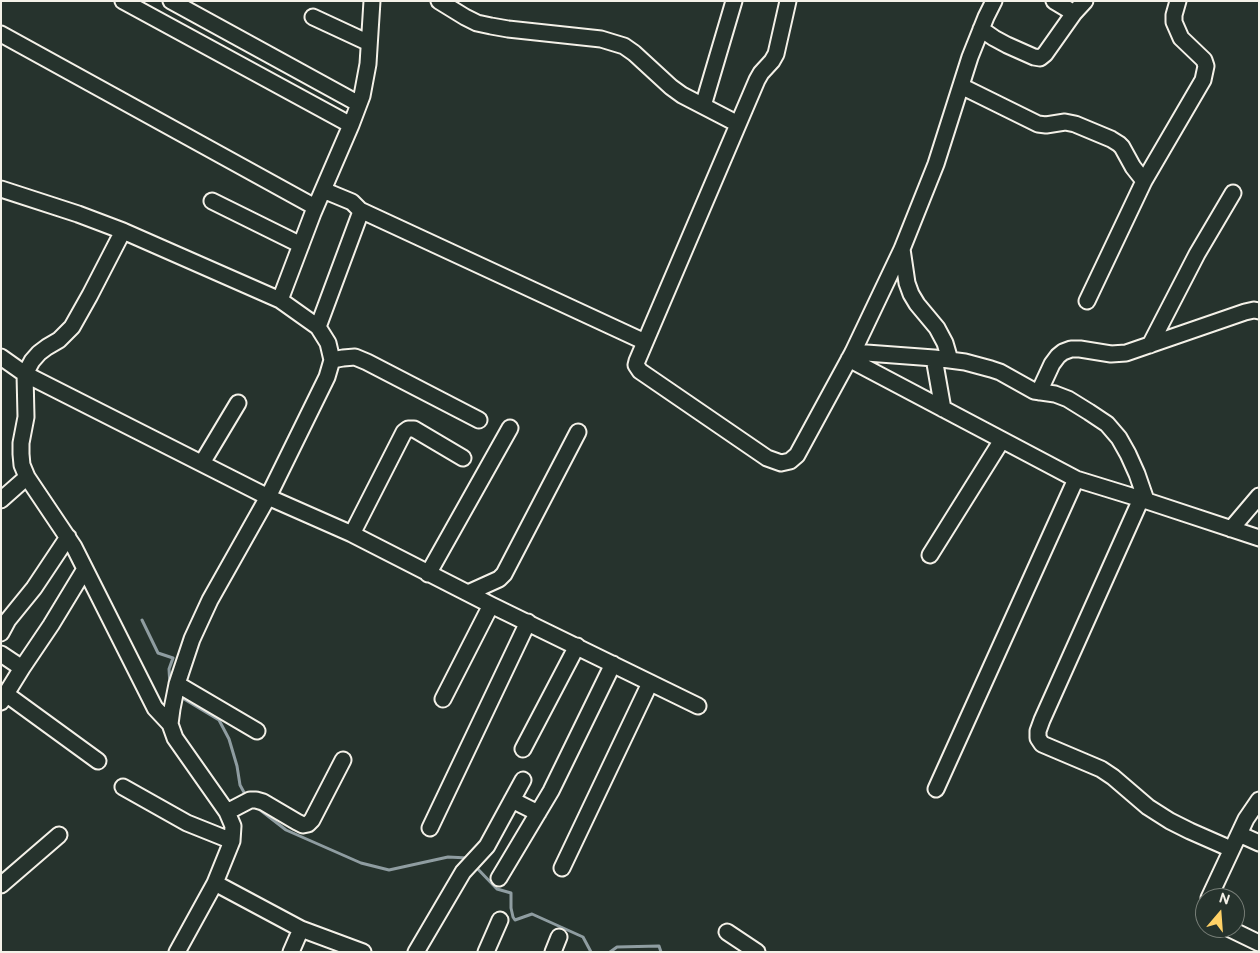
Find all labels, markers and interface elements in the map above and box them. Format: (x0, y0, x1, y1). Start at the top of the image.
north arrow (1195, 888, 1245, 938)
text: N (1217, 889, 1232, 909)

